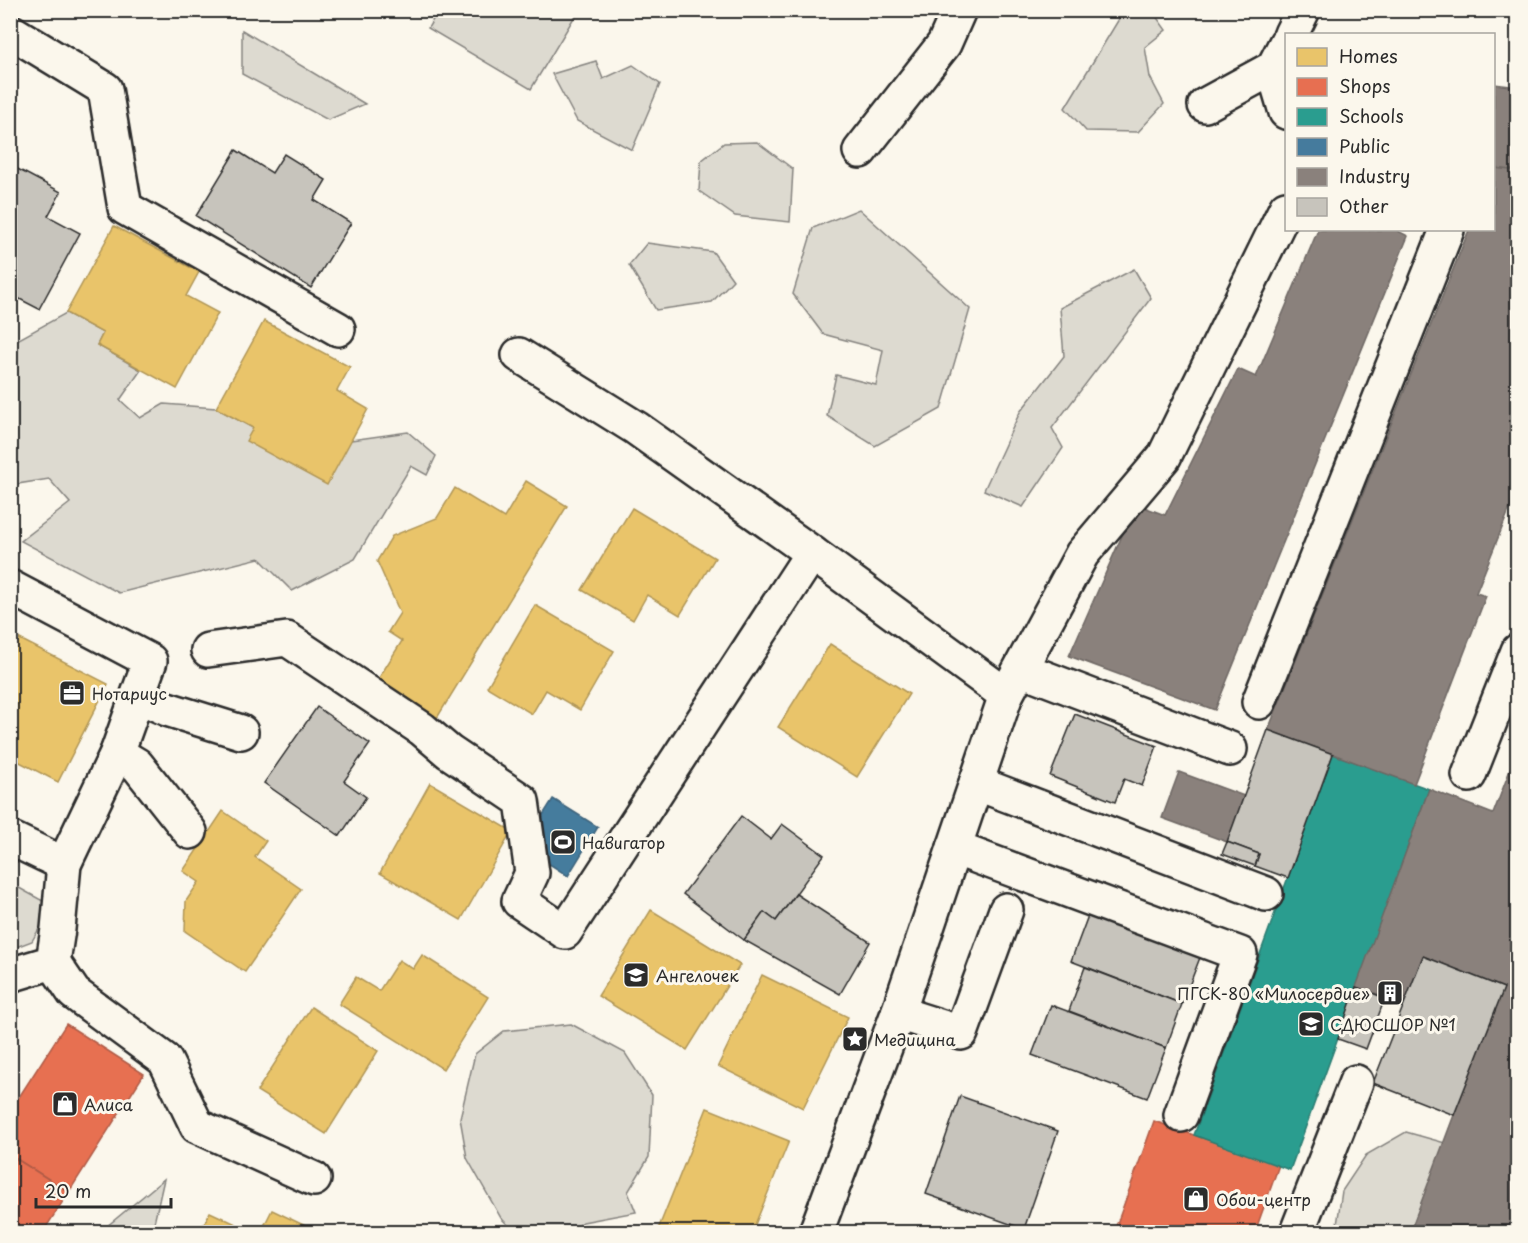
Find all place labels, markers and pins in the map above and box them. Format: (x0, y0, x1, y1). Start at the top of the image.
office icon: Нотариус (57, 678, 87, 708)
place label: Нотариус (92, 681, 167, 705)
sports icon: Навигатор (548, 827, 578, 857)
place label: Навигатор (582, 830, 665, 854)
school or university icon: Ангелочек (621, 960, 651, 990)
place label: Ангелочек (656, 963, 739, 987)
building icon: ПГСК-80 «Милосердие» (1375, 978, 1405, 1008)
place label: ПГСК-80 «Милосердие» (1177, 981, 1370, 1005)
school or university icon: СДЮСШОР №1 (1296, 1009, 1326, 1039)
place label: СДЮСШОР №1 (1330, 1012, 1456, 1036)
place icon: Медицина (840, 1024, 870, 1054)
place label: Медицина (874, 1027, 956, 1051)
shop icon: Алиса (50, 1089, 80, 1119)
place label: Алиса (84, 1092, 133, 1116)
shop icon: Обои-центр (1181, 1184, 1211, 1214)
place label: Обои-центр (1216, 1187, 1311, 1211)

